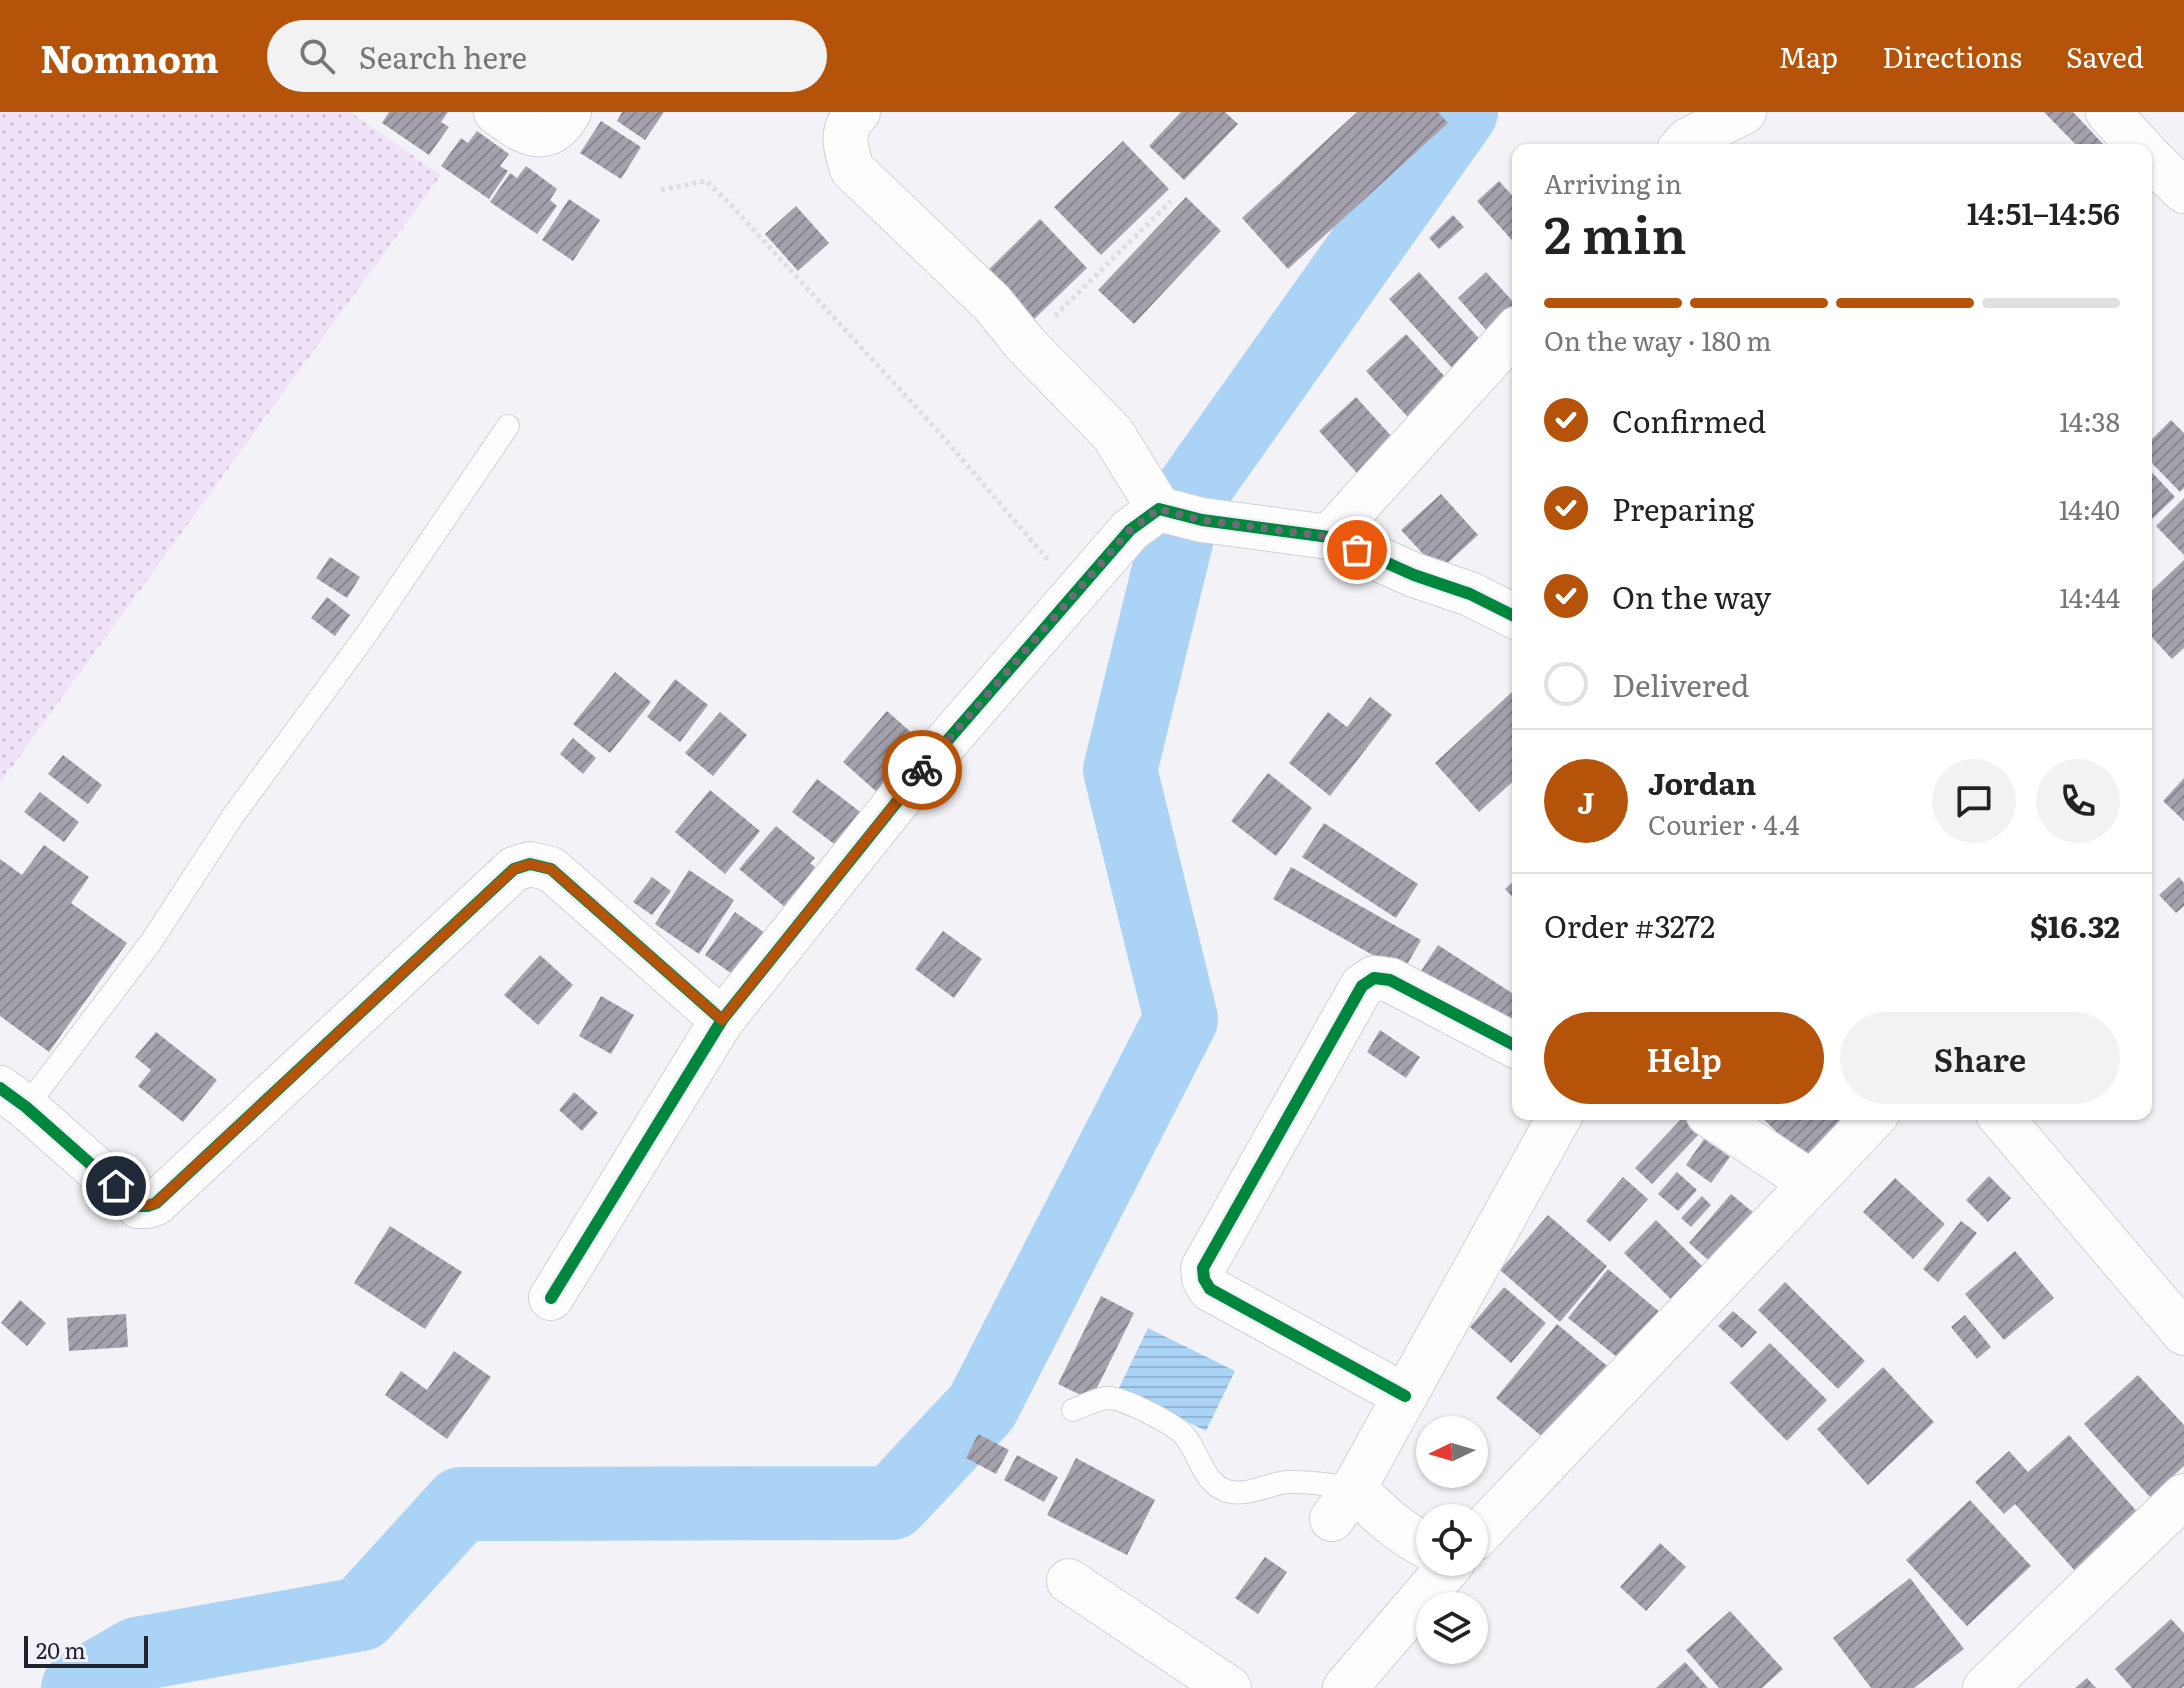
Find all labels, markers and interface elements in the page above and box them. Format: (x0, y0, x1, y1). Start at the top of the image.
search box (267, 20, 827, 92)
text: Nomnom (40, 28, 219, 85)
icon: search (295, 34, 339, 78)
text: Search here (359, 34, 527, 78)
text: Map (1779, 35, 1838, 77)
text: Directions (1882, 35, 2022, 77)
text: Saved (2066, 35, 2144, 77)
text: Arriving in (1544, 163, 1682, 202)
text: 14:51–14:56 (1967, 190, 2120, 234)
text: 2 min (1544, 193, 1687, 270)
text: On the way · 180 m (1544, 320, 1772, 359)
icon: check (1544, 398, 1588, 442)
text: Confirmed (1612, 398, 1766, 442)
text: 14:38 (2059, 401, 2120, 440)
icon: check (1544, 486, 1588, 530)
text: Preparing (1612, 486, 1754, 530)
text: 14:40 (2059, 489, 2120, 528)
pin (1323, 516, 1391, 584)
icon: bag (1335, 528, 1379, 572)
icon: check (1544, 574, 1588, 618)
text: On the way (1612, 574, 1771, 618)
text: 14:44 (2059, 577, 2120, 616)
text: Delivered (1612, 662, 1749, 706)
courier (882, 730, 962, 810)
icon: bike (900, 748, 944, 792)
button: chat (1932, 759, 2016, 843)
button: phone (2036, 759, 2120, 843)
text: Jordan (1648, 760, 1756, 804)
text: J (1577, 779, 1595, 823)
text: Courier · 4.4 (1648, 804, 1800, 843)
text: Order #3272 (1544, 903, 1715, 947)
text: $16.32 (2030, 903, 2120, 947)
button: Help (1544, 1012, 1824, 1104)
button: Share (1840, 1012, 2120, 1104)
pin (82, 1152, 150, 1220)
icon: home (94, 1164, 138, 1208)
north arrow (1416, 1416, 1488, 1488)
map controls (1416, 1416, 1488, 1664)
button: locate (1416, 1504, 1488, 1576)
button: layers (1416, 1592, 1488, 1664)
scale bar (24, 1632, 148, 1668)
text: 20 m (36, 1633, 86, 1666)

